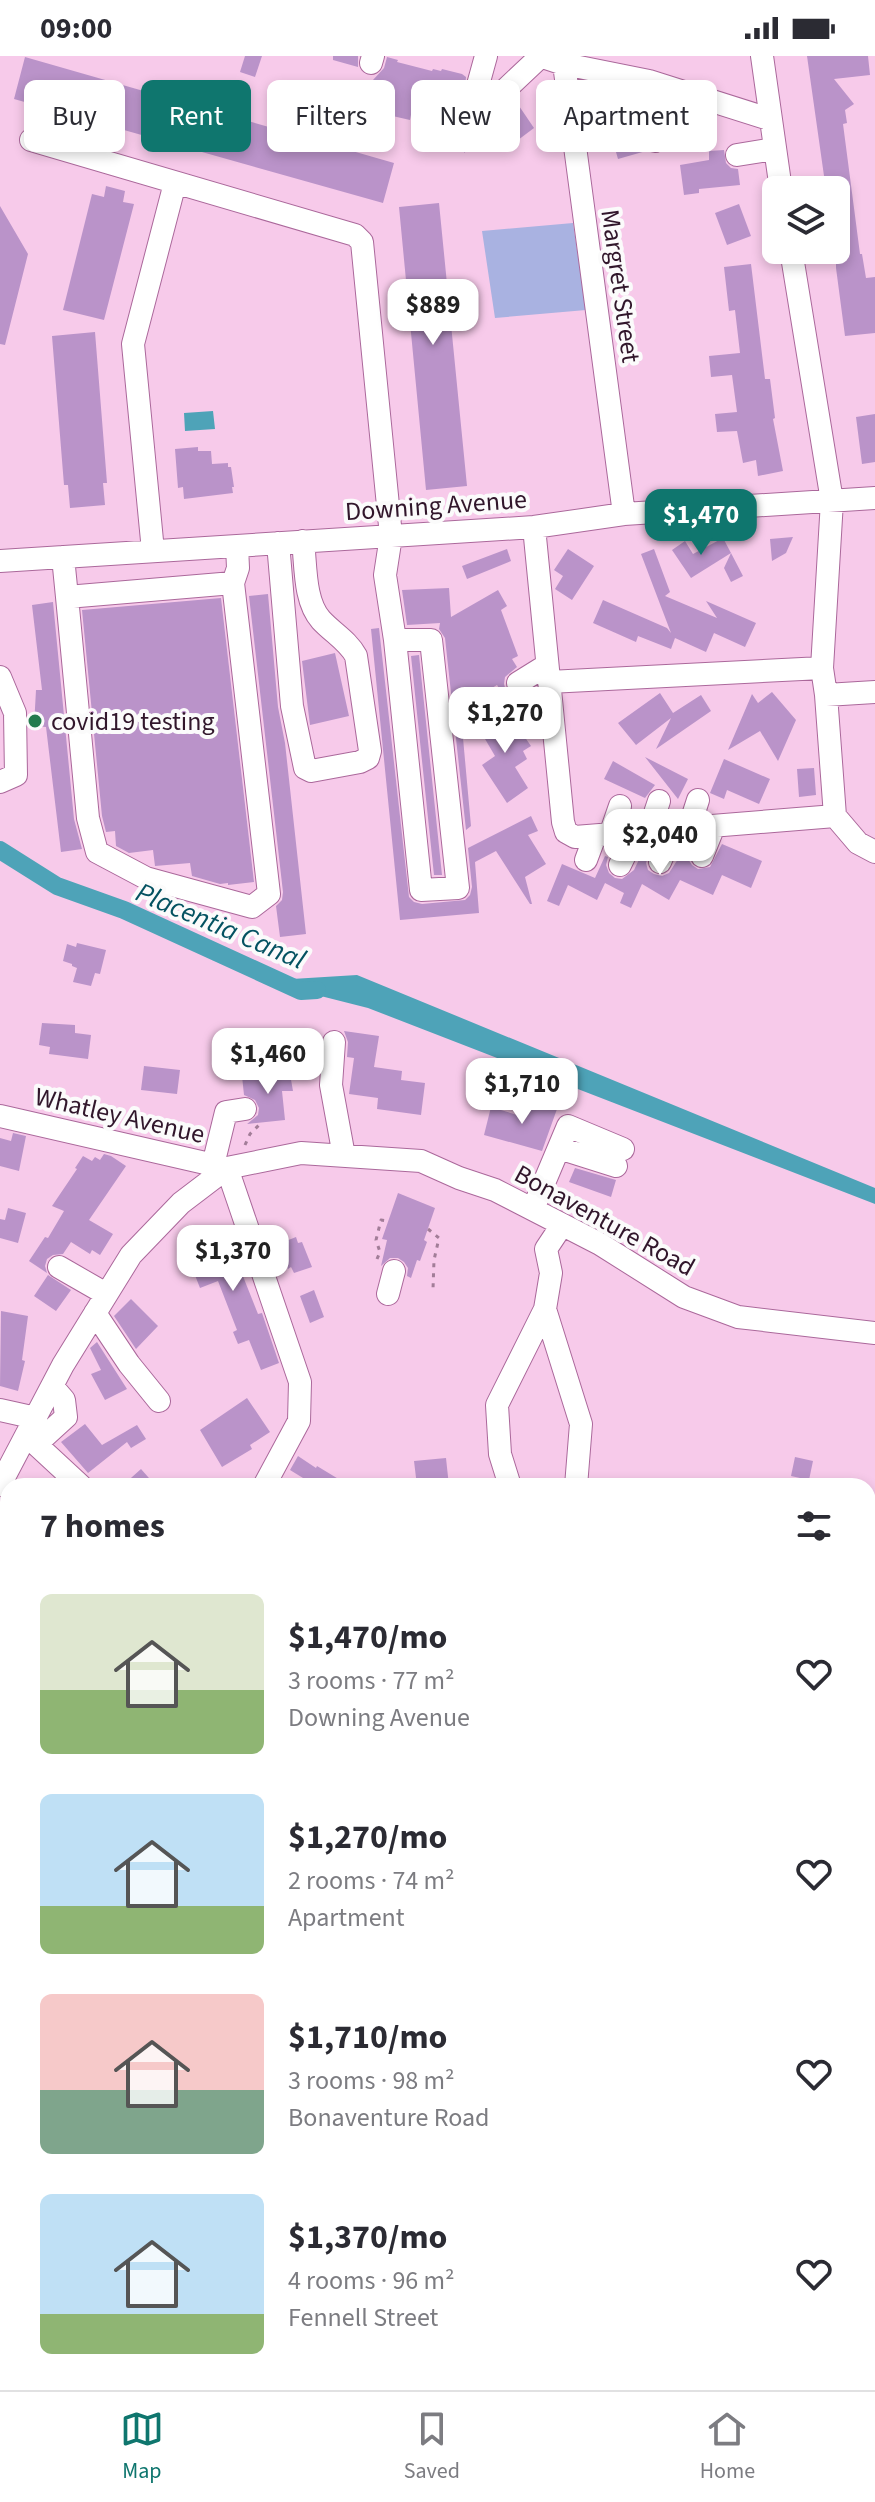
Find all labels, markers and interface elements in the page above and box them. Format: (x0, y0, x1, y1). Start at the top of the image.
text: 09:00 (40, 7, 112, 50)
chip: Buy (24, 80, 125, 152)
chip: Rent (141, 80, 251, 152)
chip: Filters (267, 80, 395, 152)
chip: New (411, 80, 520, 152)
chip: Apartment (536, 80, 717, 152)
map controls (762, 176, 850, 264)
button: layers (762, 176, 850, 264)
street label: Margret Street (591, 207, 650, 365)
pin: $889 (386, 279, 480, 347)
text: $889 (406, 286, 460, 323)
street label: Downing Avenue (344, 481, 528, 530)
pin: $1,470 (636, 489, 766, 557)
text: $1,470 (663, 496, 739, 533)
pin: $1,270 (440, 687, 570, 755)
text: $1,270 (467, 694, 543, 731)
place label: covid19 testing (51, 703, 215, 740)
marker: covid19 testing (26, 712, 44, 730)
pin: $2,040 (595, 809, 725, 877)
text: $2,040 (622, 816, 698, 853)
water label: Placentia Canal (130, 872, 312, 980)
pin: $1,460 (203, 1028, 333, 1096)
text: $1,460 (230, 1035, 306, 1072)
pin: $1,710 (457, 1058, 587, 1126)
text: $1,710 (484, 1065, 560, 1102)
street label: Whatley Avenue (31, 1078, 208, 1153)
street label: Bonaventure Road (508, 1155, 702, 1285)
pin: $1,370 (168, 1225, 298, 1293)
text: $1,370 (195, 1232, 271, 1269)
text: 7 homes (40, 1502, 165, 1551)
icon: filters (792, 1504, 836, 1548)
text: $1,470/mo (288, 1613, 448, 1662)
icon: home (104, 1626, 200, 1722)
icon: heart (792, 1652, 836, 1696)
text: 3 rooms · 77 m² (288, 1662, 455, 1699)
text: Downing Avenue (288, 1699, 470, 1736)
text: $1,270/mo (288, 1813, 448, 1862)
icon: home (104, 1826, 200, 1922)
icon: heart (792, 1852, 836, 1896)
text: 2 rooms · 74 m² (288, 1862, 455, 1899)
text: Apartment (288, 1899, 405, 1936)
text: $1,710/mo (288, 2013, 448, 2062)
icon: home (104, 2026, 200, 2122)
icon: heart (792, 2052, 836, 2096)
text: 3 rooms · 98 m² (288, 2062, 455, 2099)
text: Bonaventure Road (288, 2099, 489, 2136)
text: $1,370/mo (288, 2213, 448, 2262)
icon: home (104, 2226, 200, 2322)
icon: heart (792, 2252, 836, 2296)
text: 4 rooms · 96 m² (288, 2262, 455, 2299)
text: Fennell Street (288, 2299, 438, 2336)
tab: Map (120, 2407, 164, 2487)
tab: Saved (404, 2407, 460, 2487)
tab: Home (700, 2407, 755, 2487)

